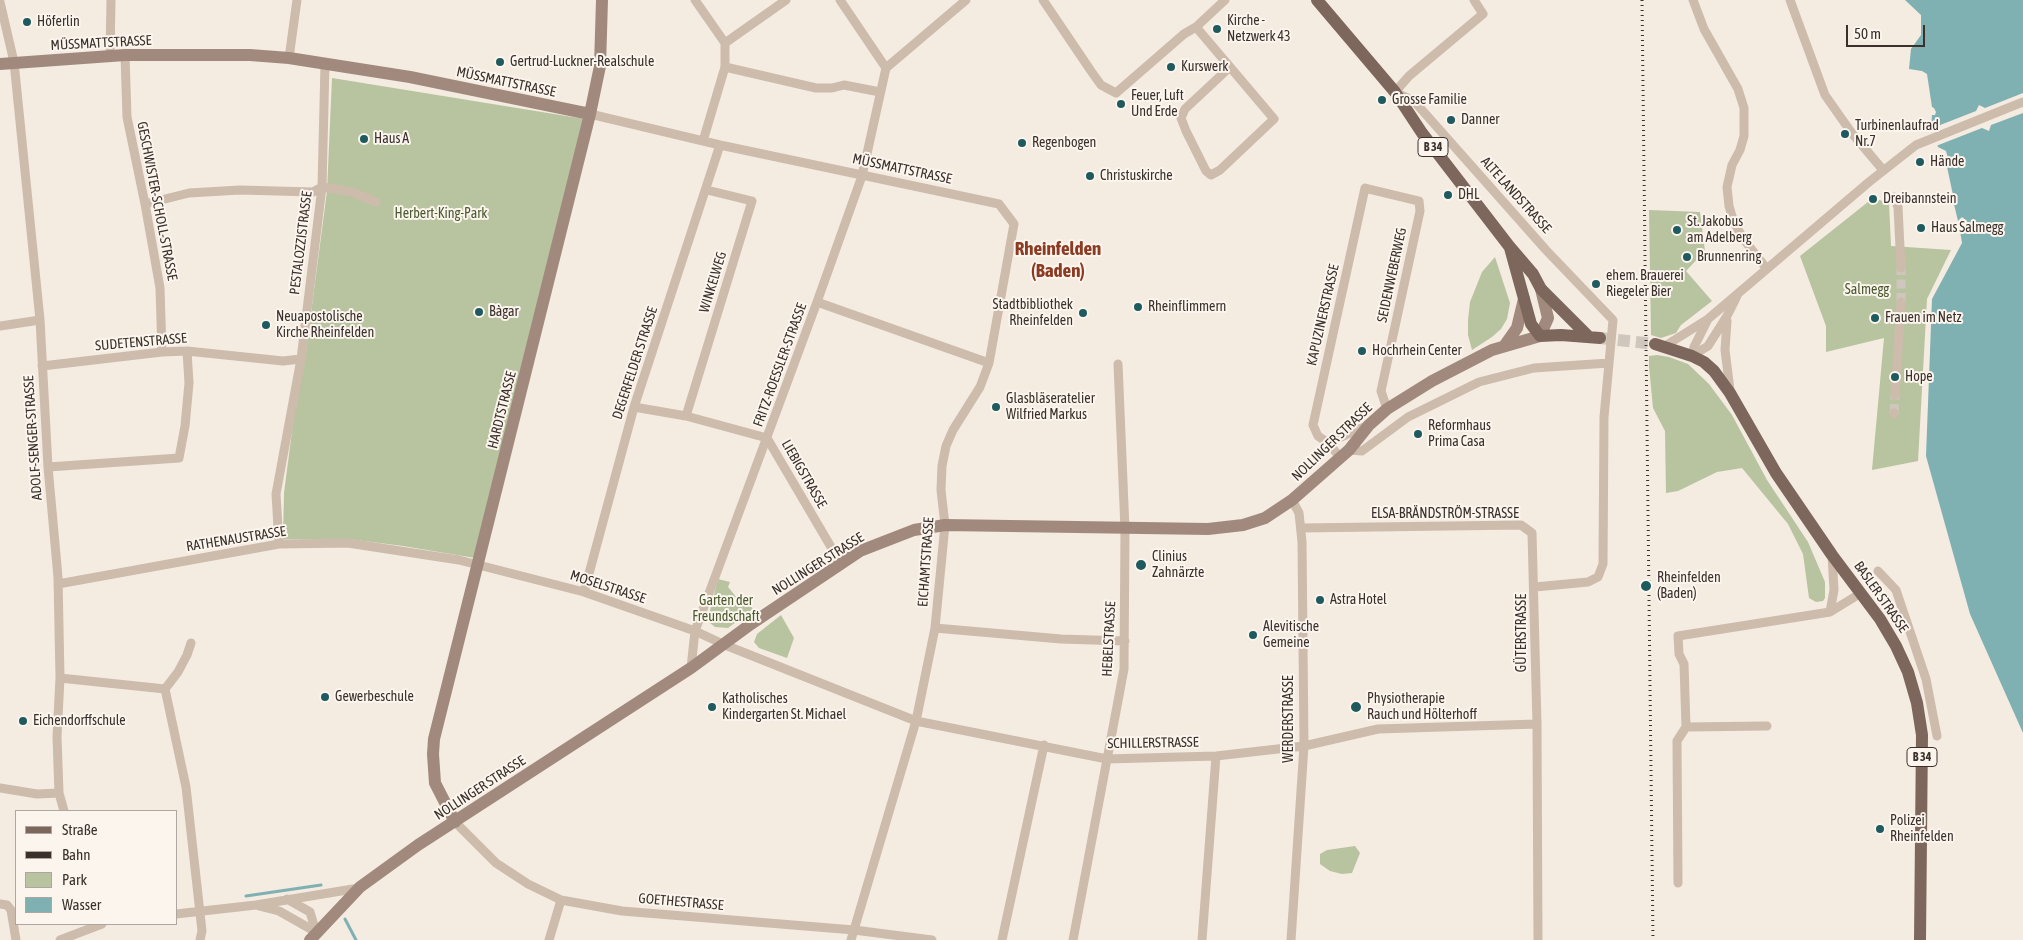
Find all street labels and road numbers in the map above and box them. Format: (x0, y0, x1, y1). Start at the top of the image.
street label: MÜSSMATTSTRASSE (50, 32, 152, 54)
street label: MÜSSMATTSTRASSE (455, 63, 557, 101)
street label: GESCHWISTER-SCHOLL-STRASSE (133, 120, 181, 282)
road number: B 34 (1418, 138, 1448, 156)
street label: MÜSSMATTSTRASSE (851, 150, 953, 188)
street label: ALTE LANDSTRASSE (1477, 153, 1555, 237)
street label: PESTALOZZISTRASSE (286, 190, 316, 296)
street label: SEIDENWEBERWEG (1374, 226, 1410, 324)
street label: WINKELWEG (696, 249, 730, 315)
street label: KAPUZINERSTRASSE (1303, 263, 1343, 367)
street label: FRITZ-ROESSLER-STRASSE (750, 301, 810, 429)
street label: DEGERFELDER STRASSE (609, 305, 661, 421)
street label: SUDETENSTRASSE (94, 330, 188, 354)
street label: HARDTSTRASSE (484, 369, 520, 451)
street label: ADOLF-SENGER-STRASSE (20, 375, 46, 501)
street label: NOLLINGER STRASSE (1288, 399, 1376, 485)
street label: LIEBIGSTRASSE (778, 437, 830, 511)
street label: ELSA-BRÄNDSTRÖM-STRASSE (1371, 506, 1519, 522)
street label: EICHAMTSTRASSE (914, 517, 938, 607)
street label: RATHENAUSTRASSE (185, 523, 287, 555)
street label: NOLLINGER STRASSE (769, 529, 867, 599)
street label: BASLER STRASSE (1850, 558, 1912, 636)
street label: MOSELSTRASSE (568, 567, 648, 607)
street label: GÜTERSTRASSE (1514, 594, 1530, 672)
street label: HEBELSTRASSE (1099, 601, 1119, 677)
street label: WERDERSTRASSE (1281, 675, 1297, 763)
street label: SCHILLERSTRASSE (1107, 734, 1199, 752)
road number: B 34 (1907, 748, 1937, 766)
street label: NOLLINGER STRASSE (431, 752, 529, 824)
street label: GOETHESTRASSE (638, 890, 724, 914)

